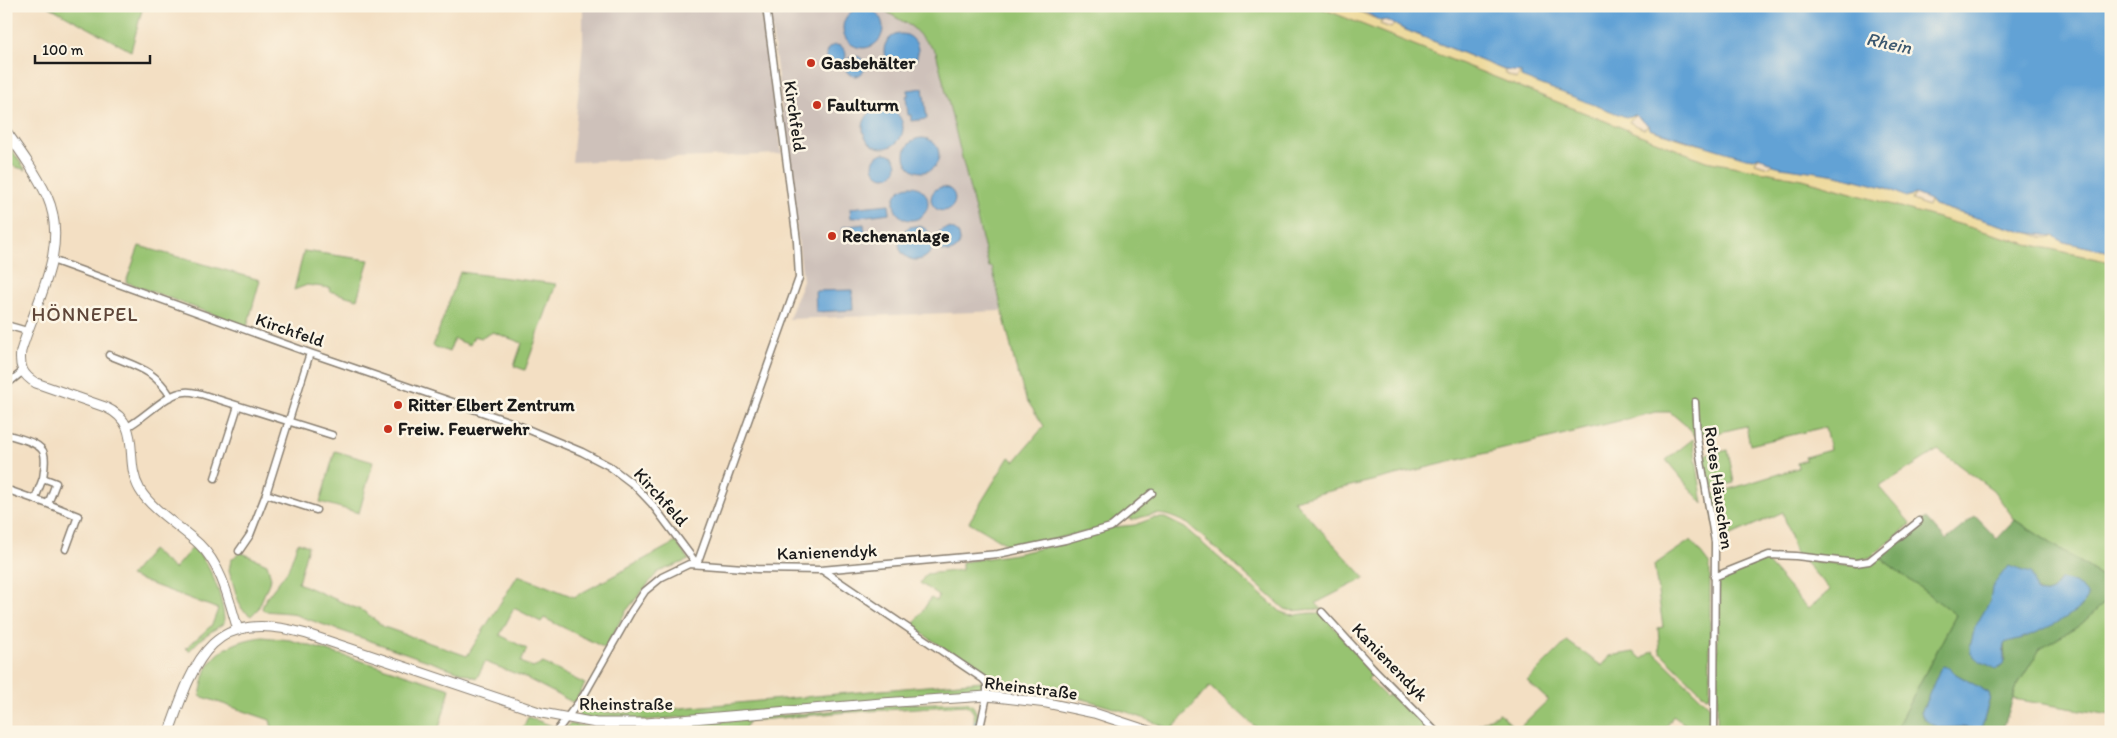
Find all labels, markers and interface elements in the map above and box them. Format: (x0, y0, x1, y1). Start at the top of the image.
water label: Rhein (1864, 27, 1915, 59)
scale bar (35, 32, 150, 64)
text: 100 m (42, 41, 84, 59)
place label: Gasbehälter (821, 52, 916, 74)
marker: Gasbehälter (805, 57, 817, 69)
street label: Kirchfeld (779, 79, 811, 153)
place label: Faulturm (827, 94, 900, 116)
marker: Faulturm (811, 99, 823, 111)
place label: Rechenanlage (842, 225, 950, 247)
marker: Rechenanlage (826, 230, 838, 242)
district label: HÖNNEPEL (32, 302, 138, 326)
street label: Kirchfeld (253, 308, 327, 352)
place label: Ritter Elbert Zentrum (408, 394, 576, 416)
marker: Ritter Elbert Zentrum (392, 399, 404, 411)
place label: Freiw. Feuerwehr (398, 418, 530, 440)
marker: Freiw. Feuerwehr (382, 423, 394, 435)
street label: Rotes Häuschen (1700, 425, 1738, 551)
street label: Kirchfeld (629, 463, 693, 531)
street label: Kanienendyk (776, 539, 878, 565)
street label: Kanienendyk (1347, 618, 1433, 706)
street label: Rheinstraße (983, 671, 1079, 705)
street label: Rheinstraße (579, 693, 673, 715)

